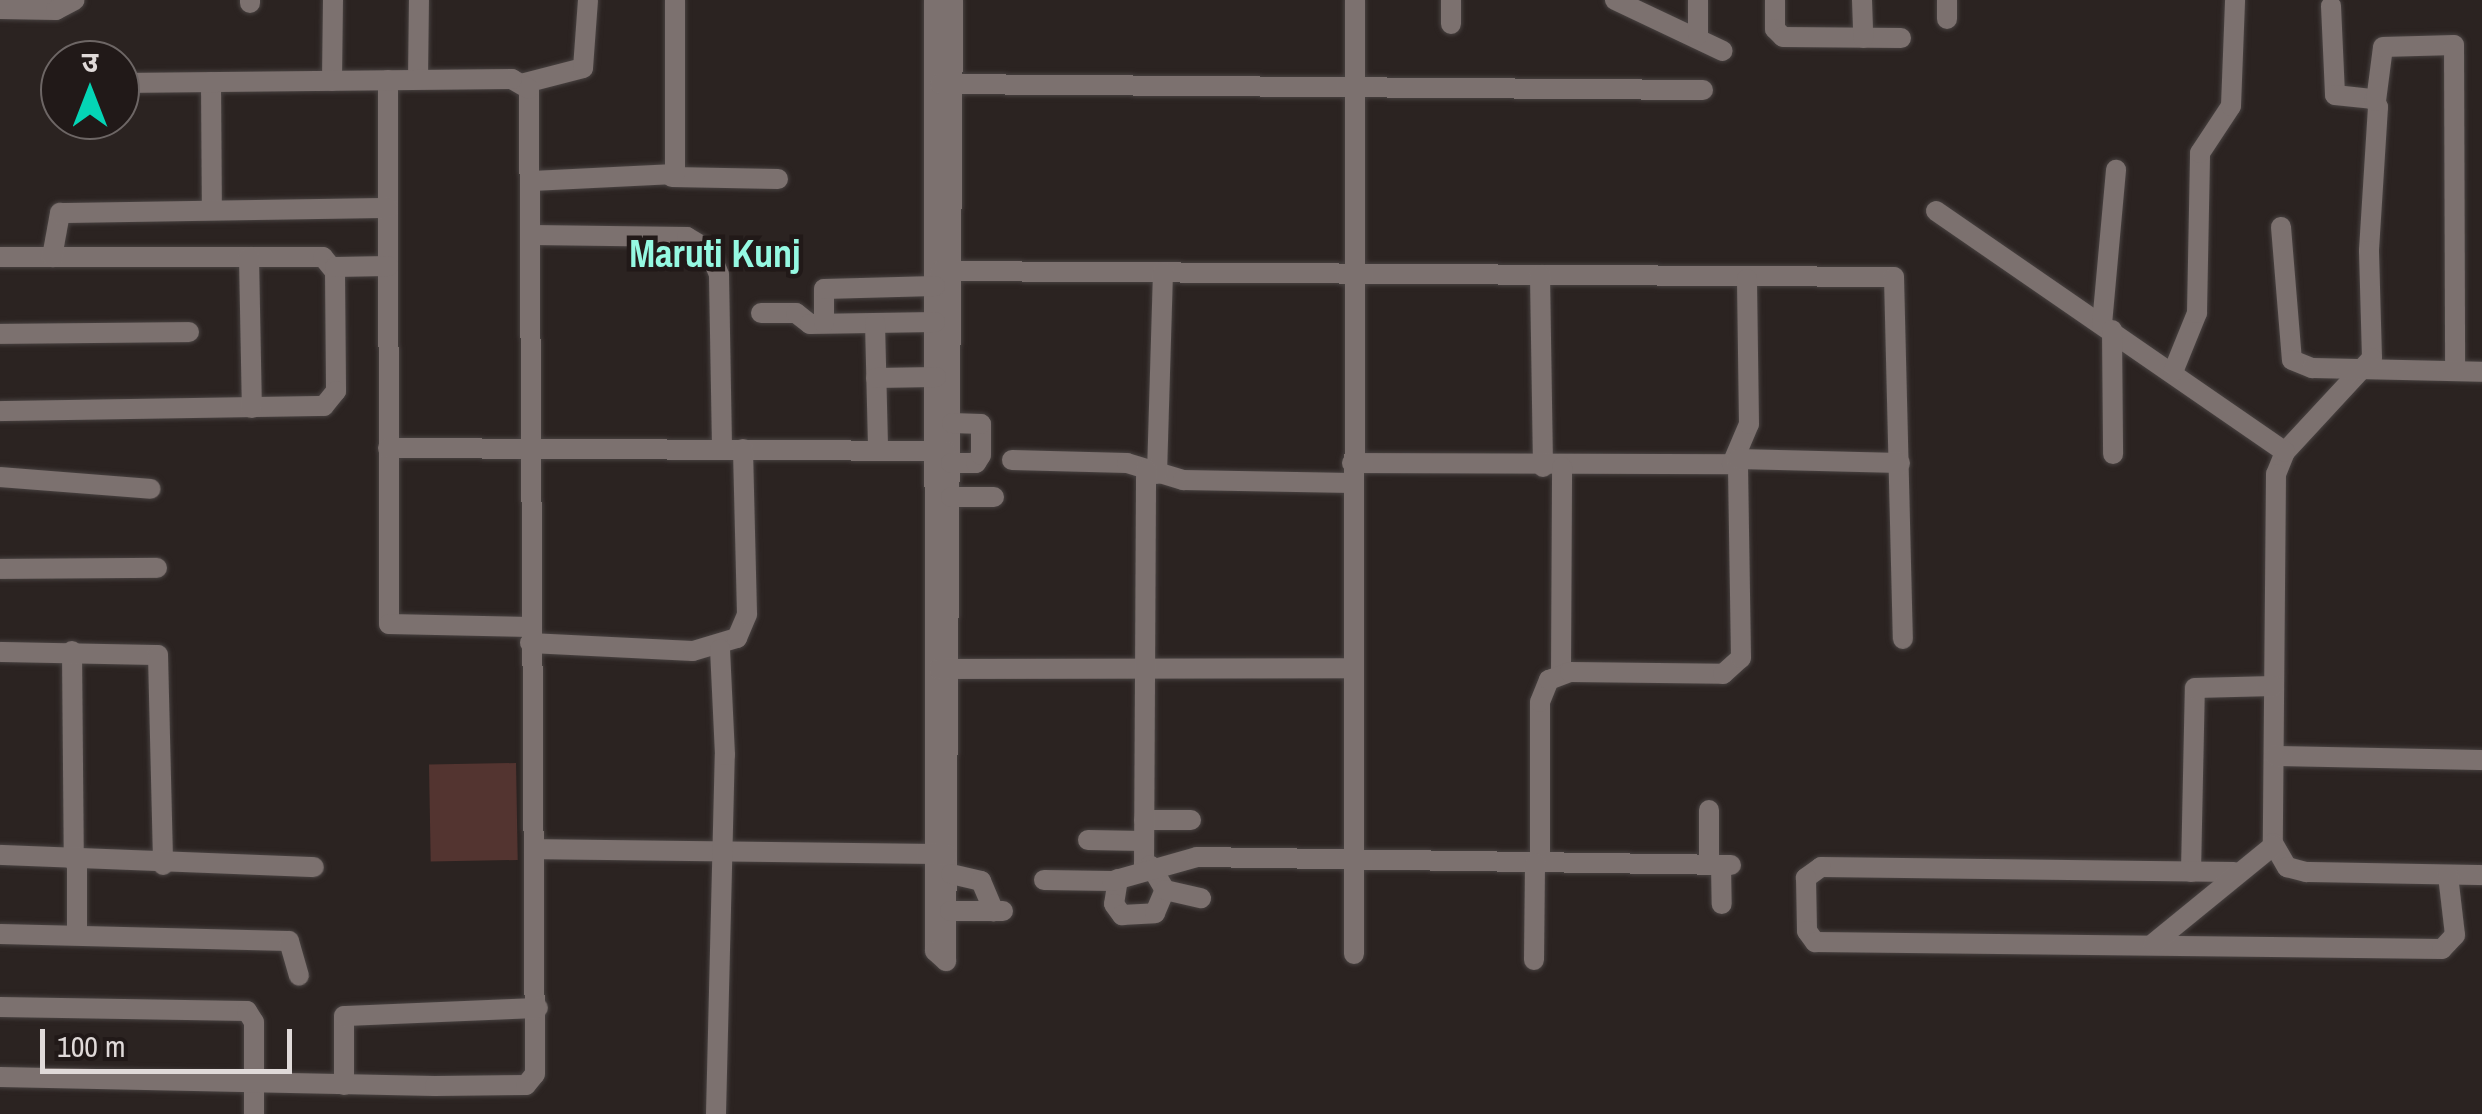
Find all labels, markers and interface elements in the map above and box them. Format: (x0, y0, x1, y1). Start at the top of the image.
north arrow (40, 40, 140, 140)
text: उ (82, 43, 98, 81)
district label: Maruti Kunj (629, 231, 801, 277)
scale bar (45, 1009, 298, 1071)
text: 100 m (57, 1026, 125, 1066)

